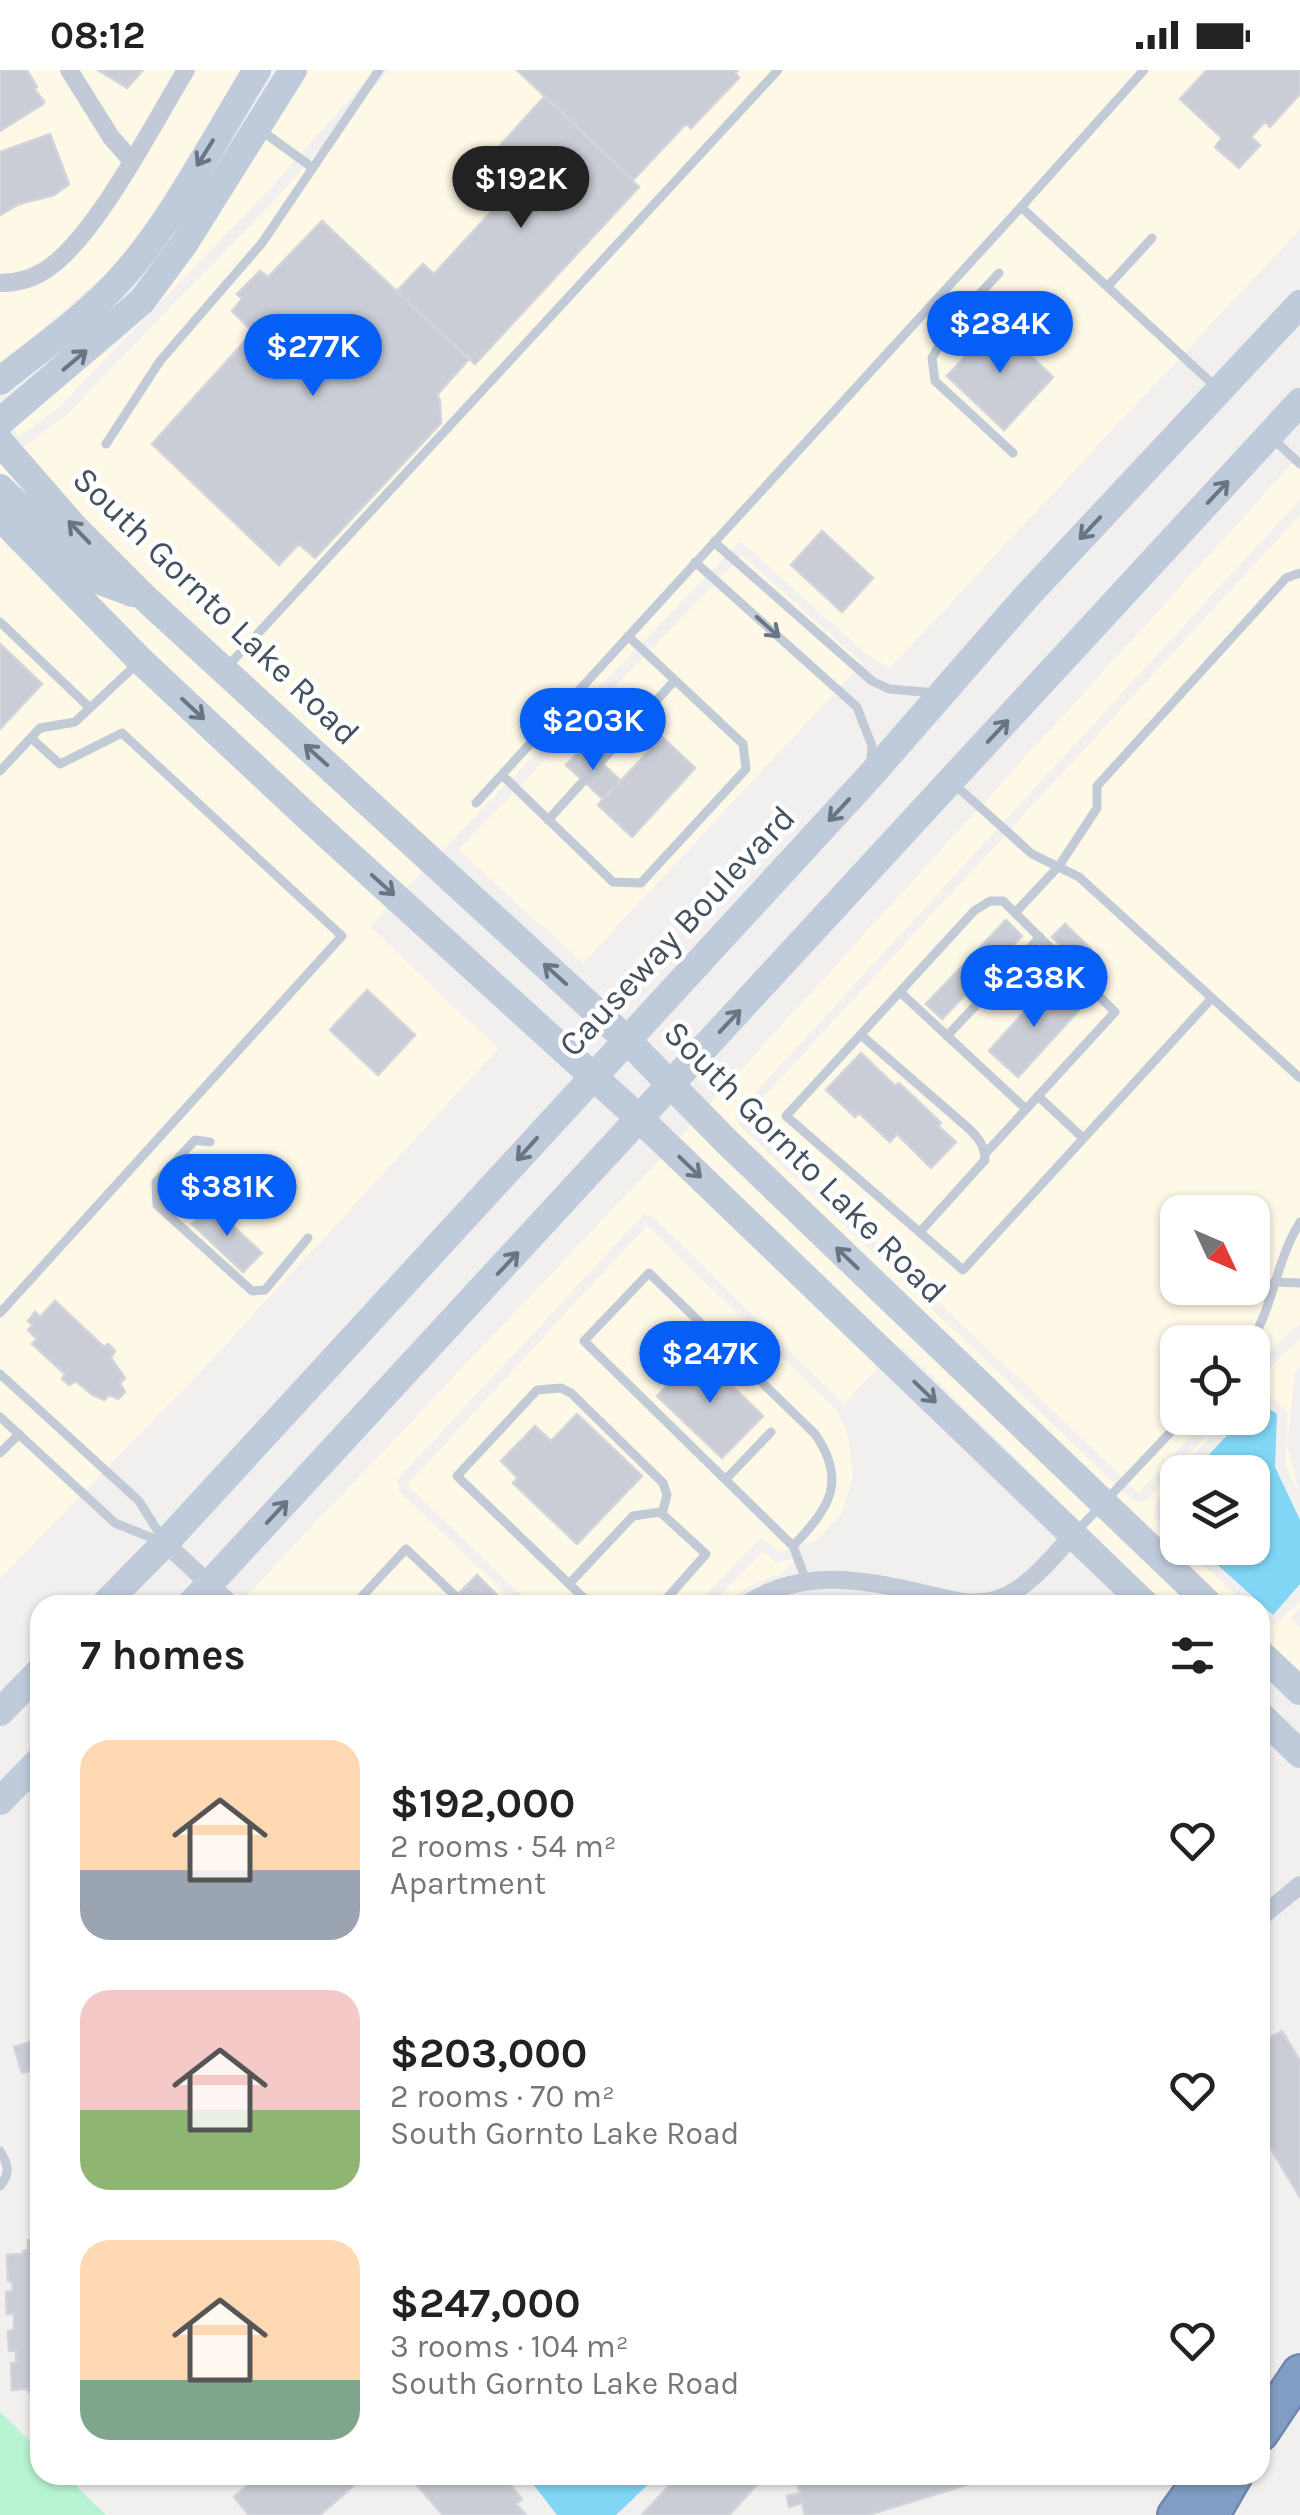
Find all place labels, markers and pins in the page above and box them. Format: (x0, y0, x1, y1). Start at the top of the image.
pin: $192K (451, 146, 591, 231)
pin: $284K (930, 291, 1070, 376)
pin: $277K (243, 314, 383, 399)
pin: $203K (523, 688, 663, 773)
pin: $238K (964, 945, 1104, 1030)
pin: $381K (157, 1154, 297, 1239)
pin: $247K (640, 1321, 780, 1406)

